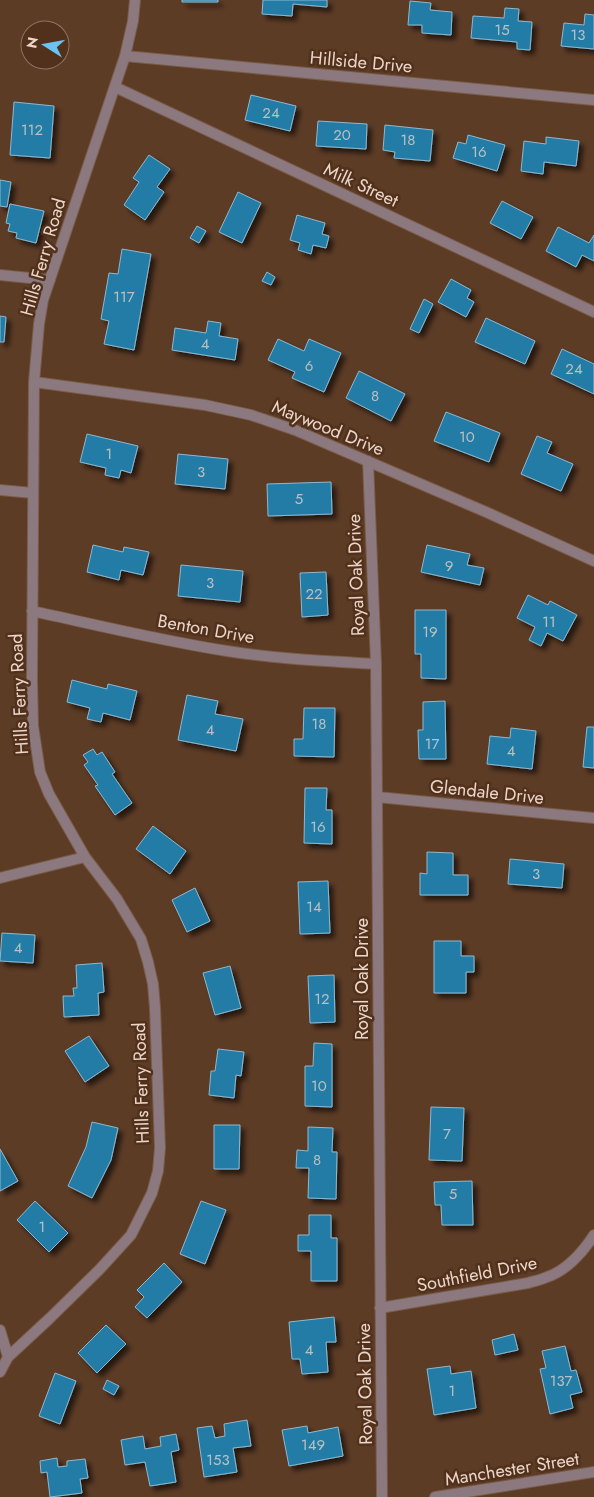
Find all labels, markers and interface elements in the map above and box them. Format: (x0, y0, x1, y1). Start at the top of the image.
house number: 15 (494, 19, 510, 41)
north arrow (20, 20, 70, 70)
house number: 13 (571, 24, 585, 46)
text: N (21, 35, 43, 50)
street label: Hillside Drive (309, 45, 413, 79)
house number: 24 (262, 102, 280, 124)
house number: 112 (21, 119, 43, 141)
house number: 20 (333, 124, 351, 146)
house number: 18 (401, 129, 415, 151)
house number: 16 (471, 141, 487, 163)
street label: Milk Street (319, 156, 403, 214)
street label: Hills Ferry Road (14, 195, 72, 319)
house number: 117 (113, 286, 135, 308)
house number: 4 (201, 333, 210, 355)
house number: 6 (305, 355, 313, 377)
house number: 24 (565, 358, 583, 380)
house number: 8 (371, 385, 379, 407)
street label: Maywood Drive (268, 394, 388, 462)
house number: 10 (459, 426, 475, 448)
house number: 1 (106, 443, 112, 465)
house number: 3 (197, 461, 205, 483)
house number: 5 (295, 488, 303, 510)
street label: Royal Oak Drive (341, 514, 371, 636)
house number: 9 (445, 555, 453, 577)
house number: 3 (206, 572, 214, 594)
house number: 22 (305, 583, 323, 605)
street label: Benton Drive (156, 608, 256, 650)
house number: 11 (542, 611, 556, 633)
house number: 19 (422, 621, 438, 643)
street label: Hills Ferry Road (3, 633, 35, 755)
house number: 18 (312, 713, 326, 735)
house number: 4 (206, 719, 215, 741)
house number: 17 (425, 733, 439, 755)
house number: 4 (507, 740, 516, 762)
street label: Glendale Drive (429, 773, 545, 811)
house number: 16 (310, 816, 326, 838)
house number: 3 (532, 863, 540, 885)
house number: 14 (306, 896, 322, 918)
street label: Royal Oak Drive (349, 918, 375, 1040)
house number: 4 (14, 937, 23, 959)
house number: 12 (314, 988, 330, 1010)
street label: Hills Ferry Road (126, 1022, 156, 1144)
house number: 10 (311, 1075, 327, 1097)
house number: 7 (443, 1123, 451, 1145)
house number: 8 (313, 1149, 321, 1171)
house number: 5 (449, 1183, 457, 1205)
house number: 1 (39, 1216, 45, 1238)
street label: Southfield Drive (415, 1250, 539, 1298)
street label: Royal Oak Drive (351, 1323, 379, 1445)
house number: 4 (305, 1339, 314, 1361)
house number: 137 (550, 1370, 572, 1392)
house number: 1 (449, 1380, 455, 1402)
house number: 149 (301, 1434, 325, 1456)
street label: Manchester Street (443, 1445, 582, 1492)
house number: 153 (206, 1449, 230, 1471)

